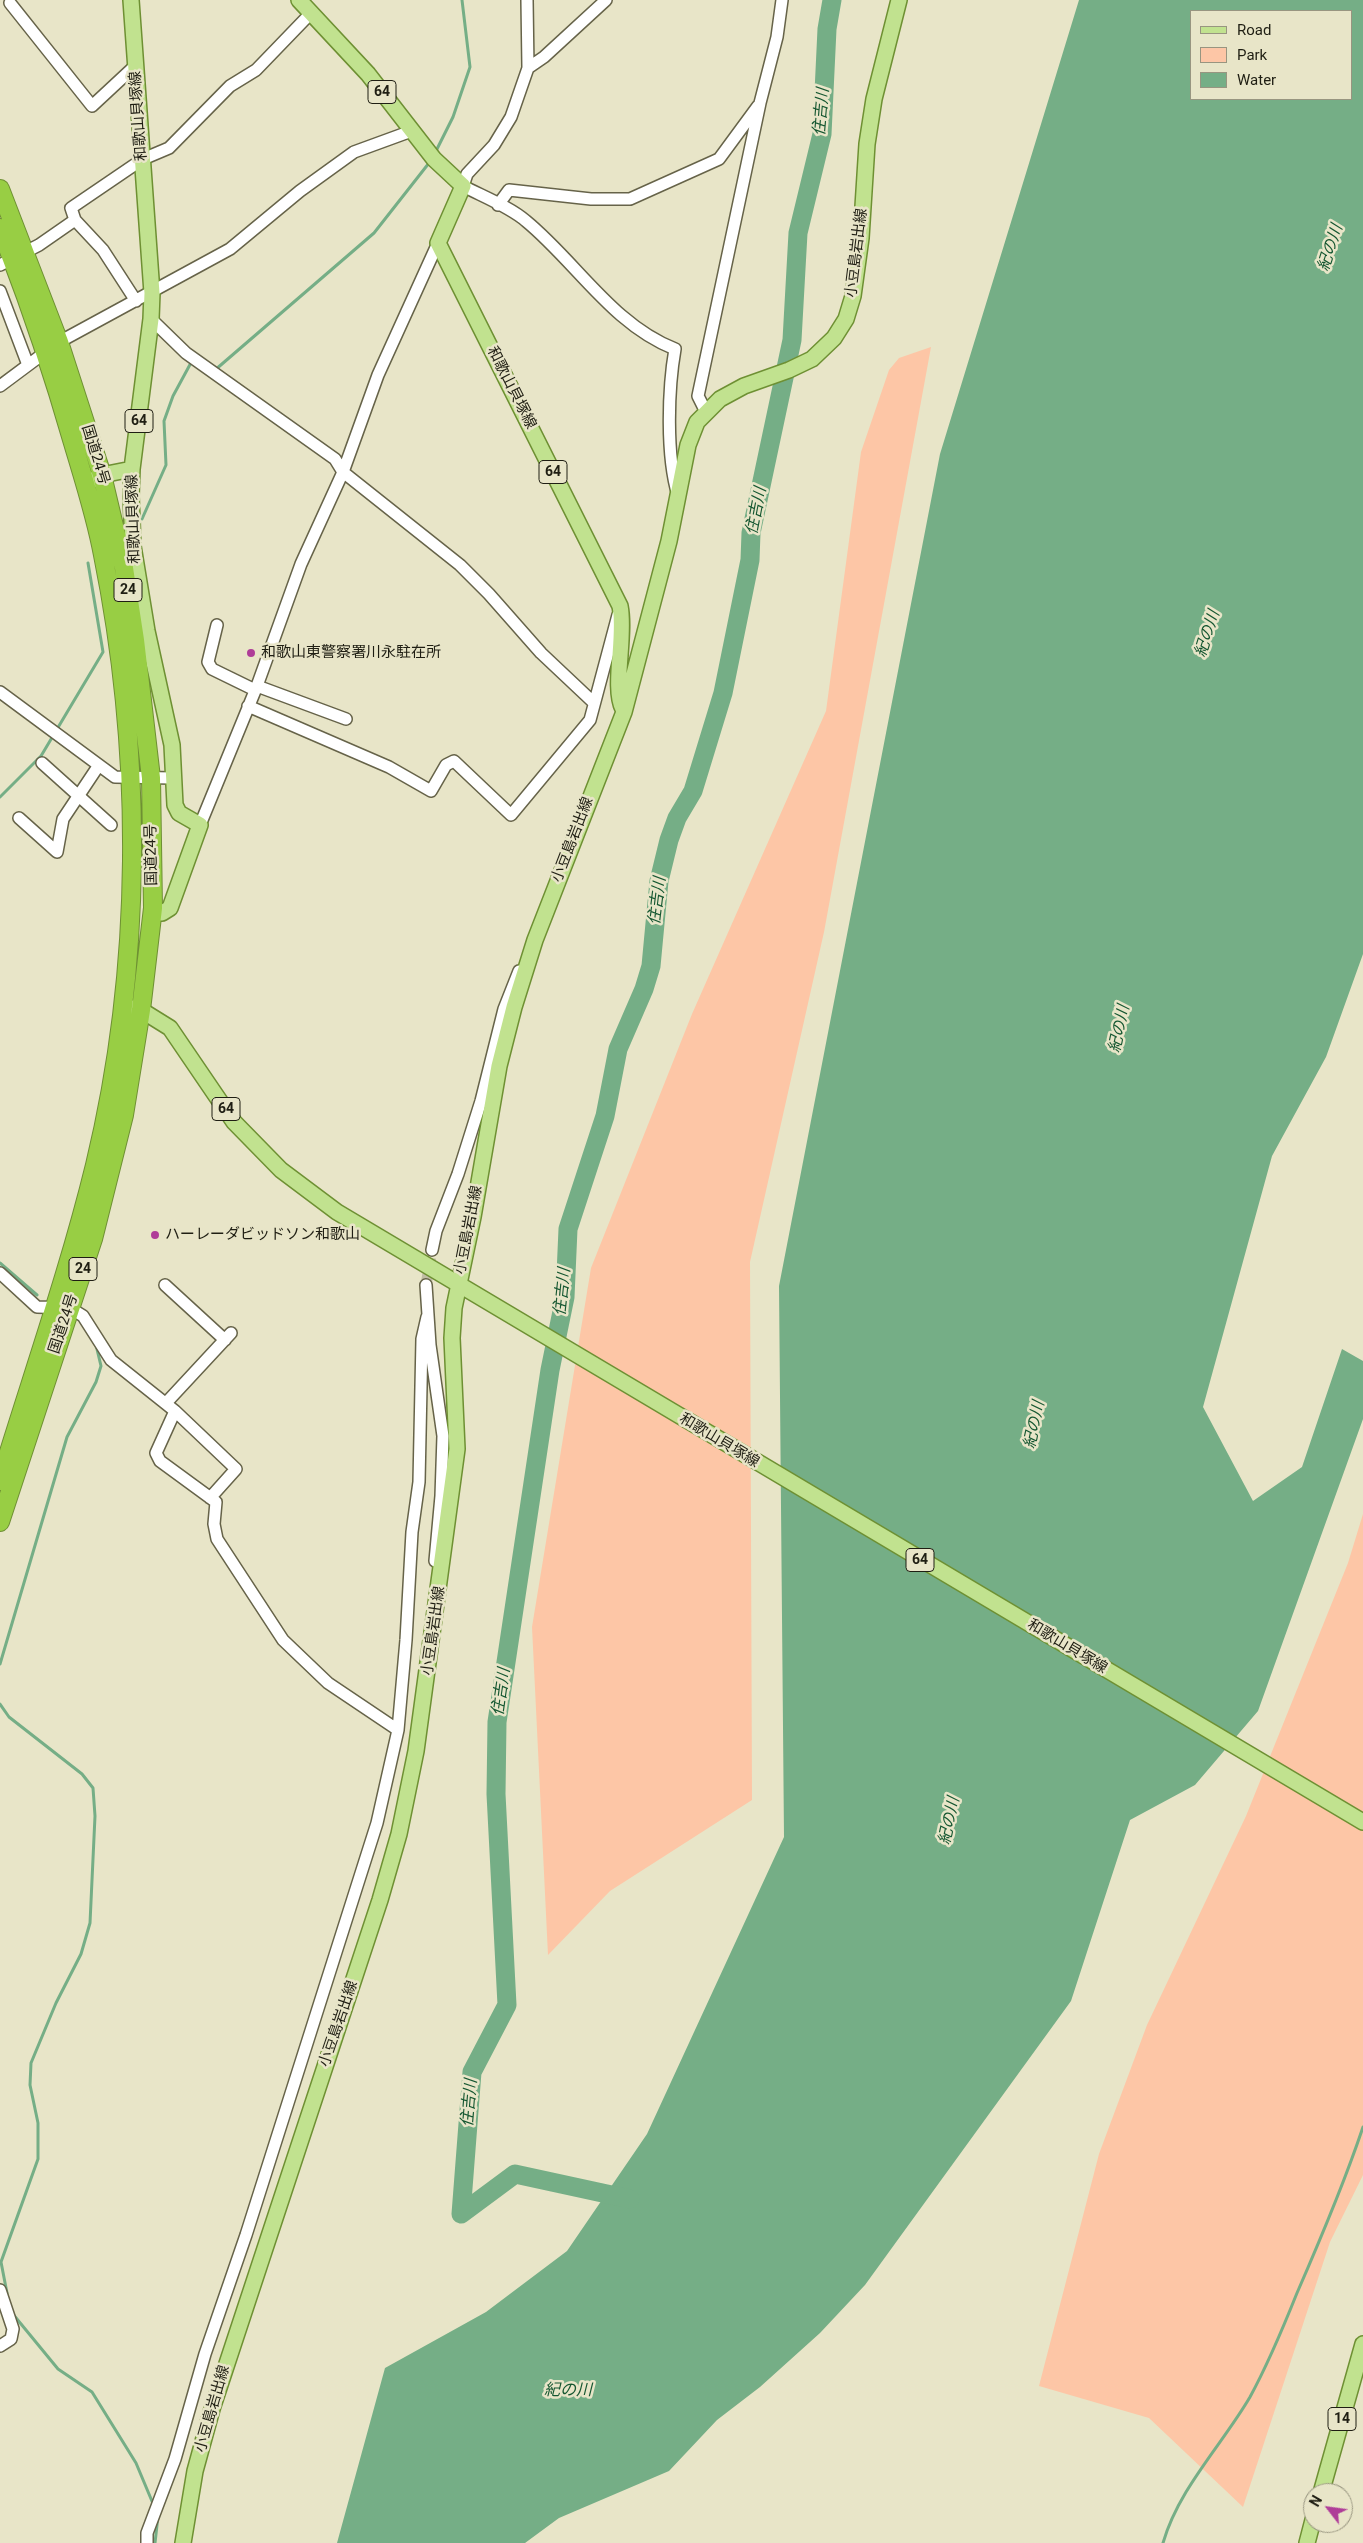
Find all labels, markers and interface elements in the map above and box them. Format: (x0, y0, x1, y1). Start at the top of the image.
legend (1190, 10, 1353, 100)
text: Road (1237, 21, 1271, 39)
text: Park (1237, 46, 1267, 64)
street label: 和歌山貝塚線 (127, 70, 151, 162)
text: Water (1237, 71, 1276, 89)
road number: 64 (368, 80, 396, 104)
water label: 住吉川 (810, 87, 834, 137)
street label: 小豆島岩出線 (843, 207, 871, 299)
water label: 紀の川 (1314, 222, 1348, 274)
street label: 和歌山貝塚線 (483, 344, 539, 432)
road number: 64 (125, 410, 153, 432)
street label: 国道24号 (77, 423, 113, 487)
road number: 64 (539, 461, 567, 484)
street label: 和歌山貝塚線 (123, 474, 145, 564)
water label: 住吉川 (743, 486, 771, 536)
road number: 24 (114, 578, 142, 602)
water label: 紀の川 (1191, 608, 1225, 660)
place label: 和歌山東警察署川永駐在所 (261, 644, 441, 662)
marker: 和歌山東警察署川永駐在所 (245, 647, 257, 659)
street label: 小豆島岩出線 (548, 795, 598, 885)
street label: 国道24号 (142, 824, 162, 886)
water label: 住吉川 (646, 876, 670, 926)
water label: 紀の川 (1106, 1004, 1134, 1054)
road number: 64 (212, 1098, 240, 1120)
street label: 小豆島岩出線 (452, 1184, 486, 1276)
place label: ハーレーダビッドソン和歌山 (165, 1226, 360, 1244)
marker: ハーレーダビッドソン和歌山 (149, 1229, 161, 1241)
road number: 24 (69, 1258, 97, 1280)
water label: 住吉川 (551, 1267, 575, 1317)
street label: 国道24号 (46, 1292, 82, 1356)
water label: 紀の川 (1021, 1400, 1049, 1450)
street label: 和歌山貝塚線 (676, 1410, 762, 1472)
road number: 64 (906, 1548, 934, 1572)
street label: 小豆島岩出線 (419, 1585, 449, 1677)
street label: 和歌山貝塚線 (1024, 1616, 1110, 1678)
water label: 住吉川 (489, 1667, 515, 1717)
water label: 紀の川 (936, 1796, 964, 1846)
street label: 小豆島岩出線 (316, 1979, 362, 2069)
water label: 住吉川 (458, 2078, 482, 2128)
street label: 小豆島岩出線 (192, 2363, 234, 2455)
water label: 紀の川 (544, 2381, 592, 2401)
road number: 14 (1328, 2408, 1356, 2430)
north arrow (1303, 2483, 1353, 2533)
text: N (1306, 2493, 1325, 2509)

